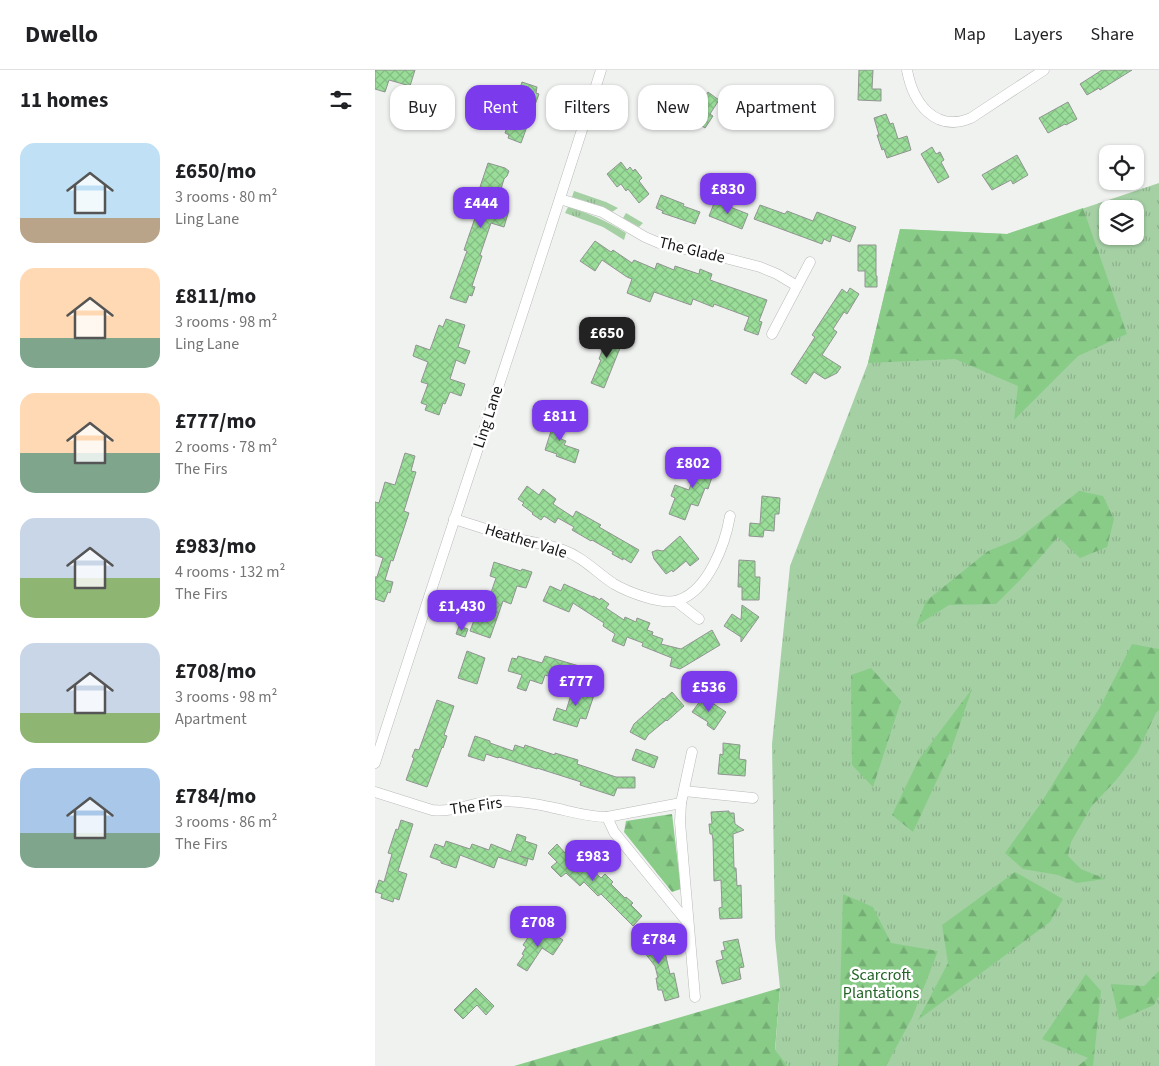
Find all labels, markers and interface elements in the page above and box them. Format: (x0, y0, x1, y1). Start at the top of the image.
text: Dwello (25, 17, 98, 52)
text: Map (954, 22, 986, 47)
text: Layers (1014, 22, 1063, 47)
text: Share (1091, 22, 1134, 47)
text: 11 homes (20, 85, 108, 115)
chip: Buy (390, 85, 455, 130)
chip: Rent (465, 85, 536, 130)
chip: Filters (546, 85, 628, 130)
chip: New (638, 85, 708, 130)
chip: Apartment (718, 85, 834, 130)
icon: filters (327, 86, 355, 114)
map controls (1099, 145, 1144, 245)
button: locate (1099, 145, 1144, 190)
text: £650/mo (175, 156, 256, 186)
icon: home (60, 163, 120, 223)
pin: £830 (698, 172, 758, 215)
text: £830 (711, 178, 745, 200)
text: 3 rooms · 80 m² (175, 186, 277, 208)
pin: £444 (451, 186, 511, 229)
text: £444 (464, 192, 498, 214)
button: layers (1099, 200, 1144, 245)
text: Ling Lane (175, 208, 239, 230)
street label: The Glade (657, 231, 727, 269)
text: £811/mo (175, 281, 256, 311)
icon: home (60, 288, 120, 348)
text: 3 rooms · 98 m² (175, 311, 277, 333)
pin: £650 (577, 316, 637, 359)
text: £650 (590, 322, 624, 344)
text: Ling Lane (175, 333, 239, 355)
street label: Ling Lane (468, 383, 508, 451)
pin: £811 (530, 400, 590, 442)
text: £811 (543, 405, 577, 427)
text: £777/mo (175, 406, 256, 436)
icon: home (60, 413, 120, 473)
text: 2 rooms · 78 m² (175, 436, 277, 458)
pin: £802 (663, 446, 723, 489)
text: £802 (676, 452, 710, 474)
text: The Firs (175, 458, 227, 480)
street label: Heather Vale (482, 518, 570, 564)
text: £983/mo (175, 531, 256, 561)
icon: home (60, 538, 120, 598)
text: 4 rooms · 132 m² (175, 561, 285, 583)
text: The Firs (175, 583, 227, 605)
pin: £1,430 (421, 590, 503, 632)
text: £1,430 (438, 595, 486, 617)
text: £708/mo (175, 656, 256, 686)
icon: home (60, 663, 120, 723)
pin: £777 (546, 664, 606, 707)
text: £777 (559, 670, 593, 692)
pin: £536 (679, 670, 739, 713)
text: £536 (692, 676, 726, 698)
text: 3 rooms · 98 m² (175, 686, 277, 708)
text: Apartment (175, 708, 247, 730)
text: £784/mo (175, 781, 256, 811)
icon: home (60, 788, 120, 848)
street label: The Firs (448, 791, 504, 821)
text: 3 rooms · 86 m² (175, 811, 277, 833)
text: The Firs (175, 833, 227, 855)
pin: £983 (563, 840, 623, 882)
text: £983 (576, 845, 610, 867)
pin: £708 (508, 906, 568, 948)
text: £708 (521, 911, 555, 933)
pin: £784 (629, 922, 689, 965)
text: £784 (642, 928, 676, 950)
park label: Scarcroft Plantations (843, 964, 919, 1004)

